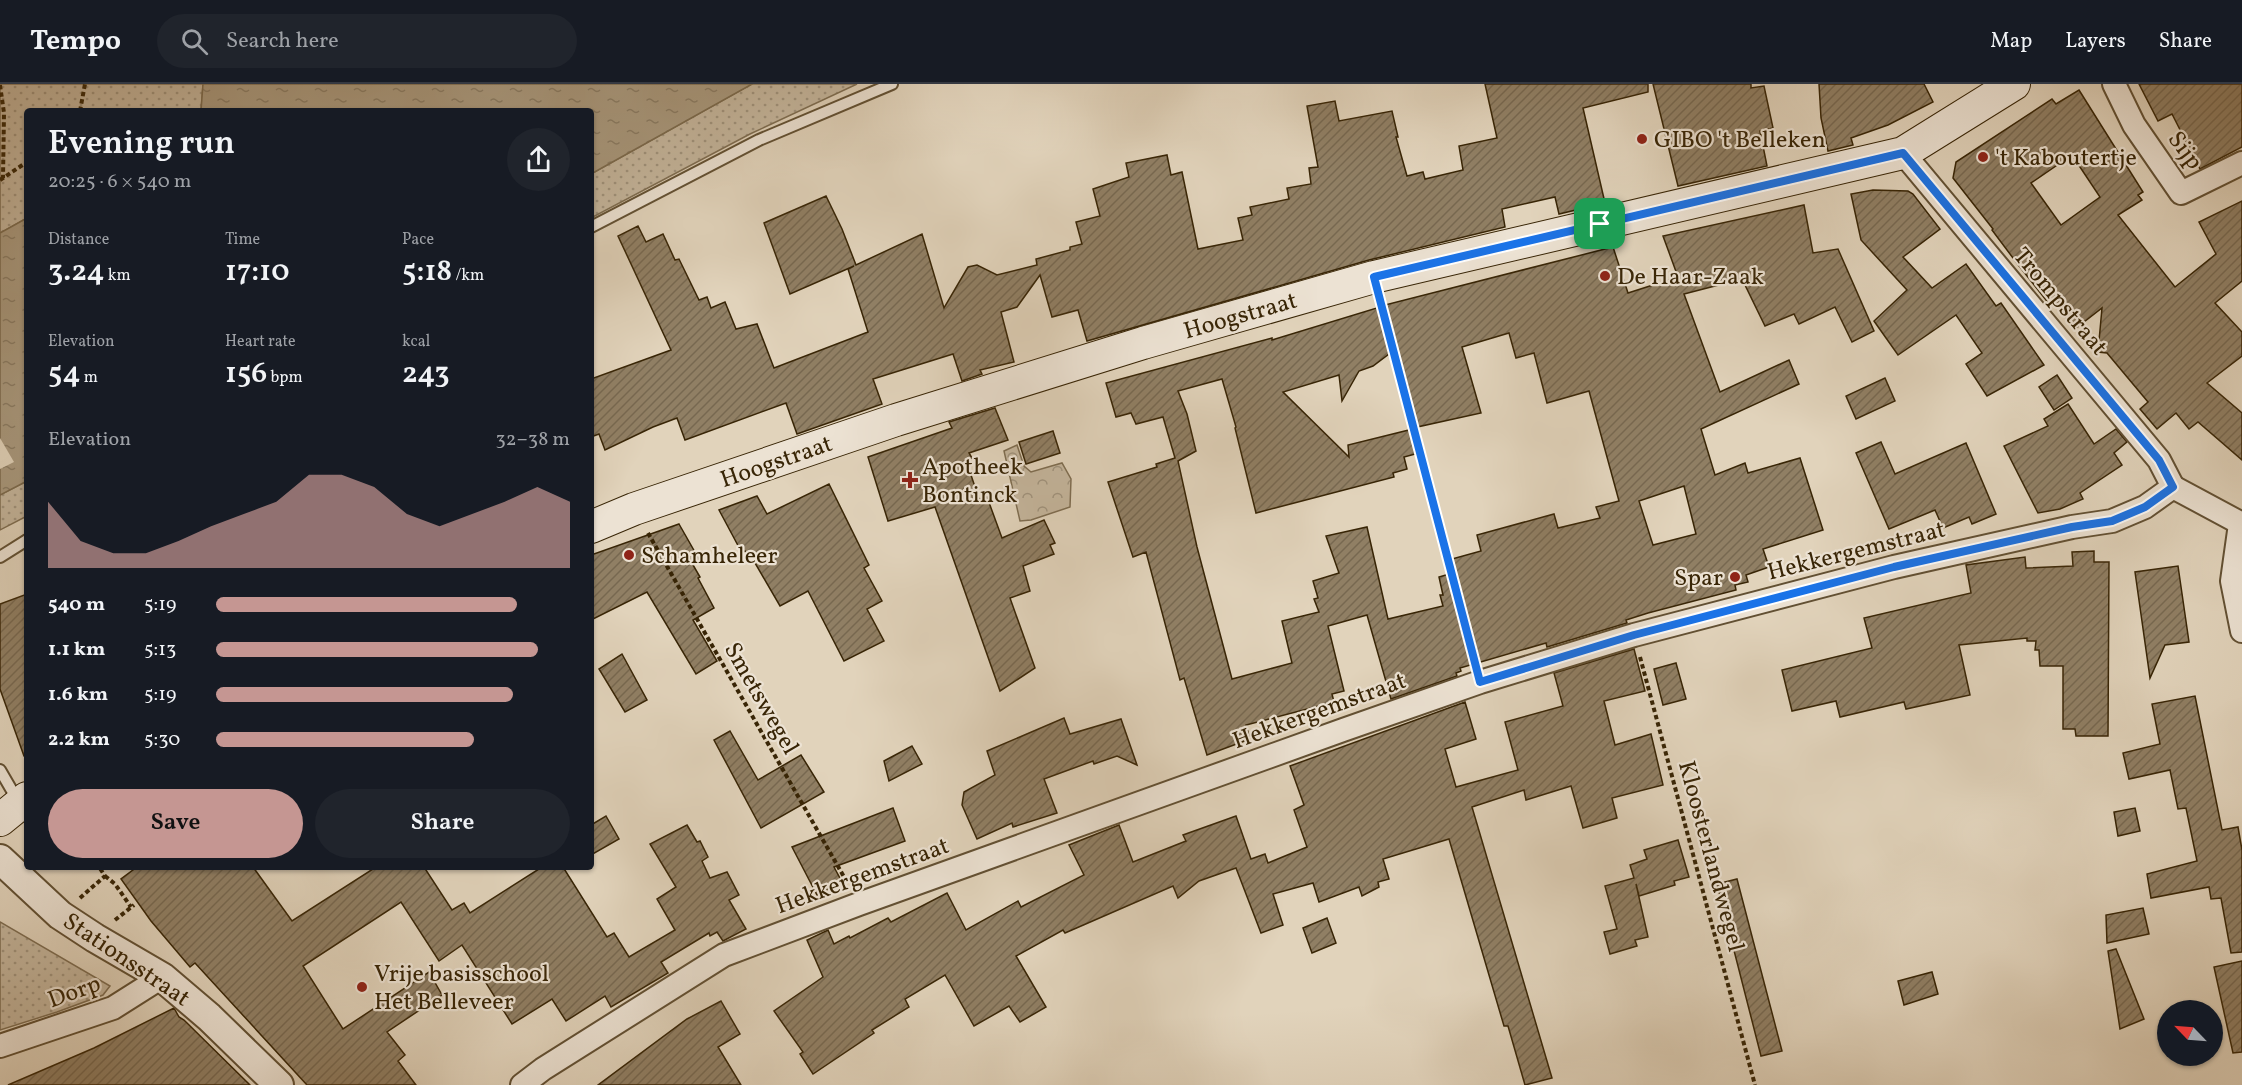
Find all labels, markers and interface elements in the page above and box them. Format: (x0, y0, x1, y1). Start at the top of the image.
search box (157, 14, 577, 68)
text: Tempo (30, 22, 121, 61)
icon: search (178, 25, 211, 58)
text: Search here (226, 26, 339, 57)
text: Map (1990, 27, 2032, 56)
text: Layers (2065, 27, 2126, 56)
text: Share (2159, 27, 2212, 56)
text: Evening run (48, 122, 235, 168)
place label: GIBO 't Belleken (1654, 124, 1826, 158)
street label: Sijp (2159, 125, 2210, 178)
button: share (507, 128, 570, 191)
marker: GIBO 't Belleken (1635, 132, 1649, 146)
place label: 't Kaboutertje (1995, 142, 2137, 176)
marker: 't Kaboutertje (1976, 150, 1990, 164)
text: 20:25 · 6 × 540 m (48, 168, 192, 196)
pin (1574, 198, 1625, 249)
icon: arrive (1583, 207, 1616, 240)
text: Distance (48, 229, 109, 251)
text: Time (225, 229, 260, 251)
text: Pace (402, 229, 434, 251)
street label: Trompstraat (2004, 241, 2115, 364)
text: 3.24 (48, 251, 105, 293)
text: 17:10 (225, 251, 289, 293)
text: 5:18 (402, 251, 452, 293)
place label: De Haar-Zaak (1617, 261, 1764, 295)
text: km (105, 265, 131, 287)
text: /km (452, 265, 484, 287)
marker: De Haar-Zaak (1598, 269, 1612, 283)
street label: Hoogstraat (1180, 285, 1301, 349)
text: Elevation (48, 331, 115, 353)
text: Heart rate (225, 331, 296, 353)
text: kcal (402, 331, 430, 353)
text: 54 (48, 353, 81, 395)
text: 156 (225, 353, 267, 395)
text: 243 (402, 353, 450, 395)
text: m (81, 367, 98, 389)
text: bpm (267, 367, 303, 389)
text: Elevation (48, 426, 131, 454)
text: 32–38 m (496, 426, 570, 454)
street label: Hoogstraat (716, 428, 837, 498)
place label: Apotheek Bontinck (922, 451, 1023, 513)
marker: Apotheek Bontinck (903, 473, 917, 487)
street label: Hekkergemstraat (1764, 513, 1949, 590)
place label: Schamheleer (641, 540, 778, 574)
marker: Schamheleer (622, 548, 636, 562)
place label: Spar (1674, 562, 1723, 596)
marker: Spar (1728, 570, 1742, 584)
text: 540 m (48, 591, 105, 619)
text: 5:19 (144, 591, 176, 619)
text: 1.1 km (48, 636, 105, 664)
text: 5:13 (144, 636, 176, 664)
street label: Smetswegel (714, 637, 806, 761)
street label: Hekkergemstraat (1228, 665, 1411, 759)
text: 1.6 km (48, 681, 108, 709)
text: 5:19 (144, 681, 176, 709)
text: 2.2 km (48, 726, 110, 754)
text: 5:30 (144, 726, 180, 754)
street label: Kloosterlandwegel (1668, 757, 1752, 956)
button: Save (48, 789, 303, 858)
button: Share (315, 789, 570, 858)
street label: Hekkergemstraat (771, 830, 954, 924)
street label: Stationsstraat (55, 905, 196, 1016)
place label: Vrije basisschool Het Belleveer (374, 958, 549, 1020)
street label: Dorp (43, 968, 106, 1018)
marker: Vrije basisschool Het Belleveer (355, 980, 369, 994)
north arrow (2157, 1000, 2223, 1066)
map controls (2157, 1000, 2223, 1066)

